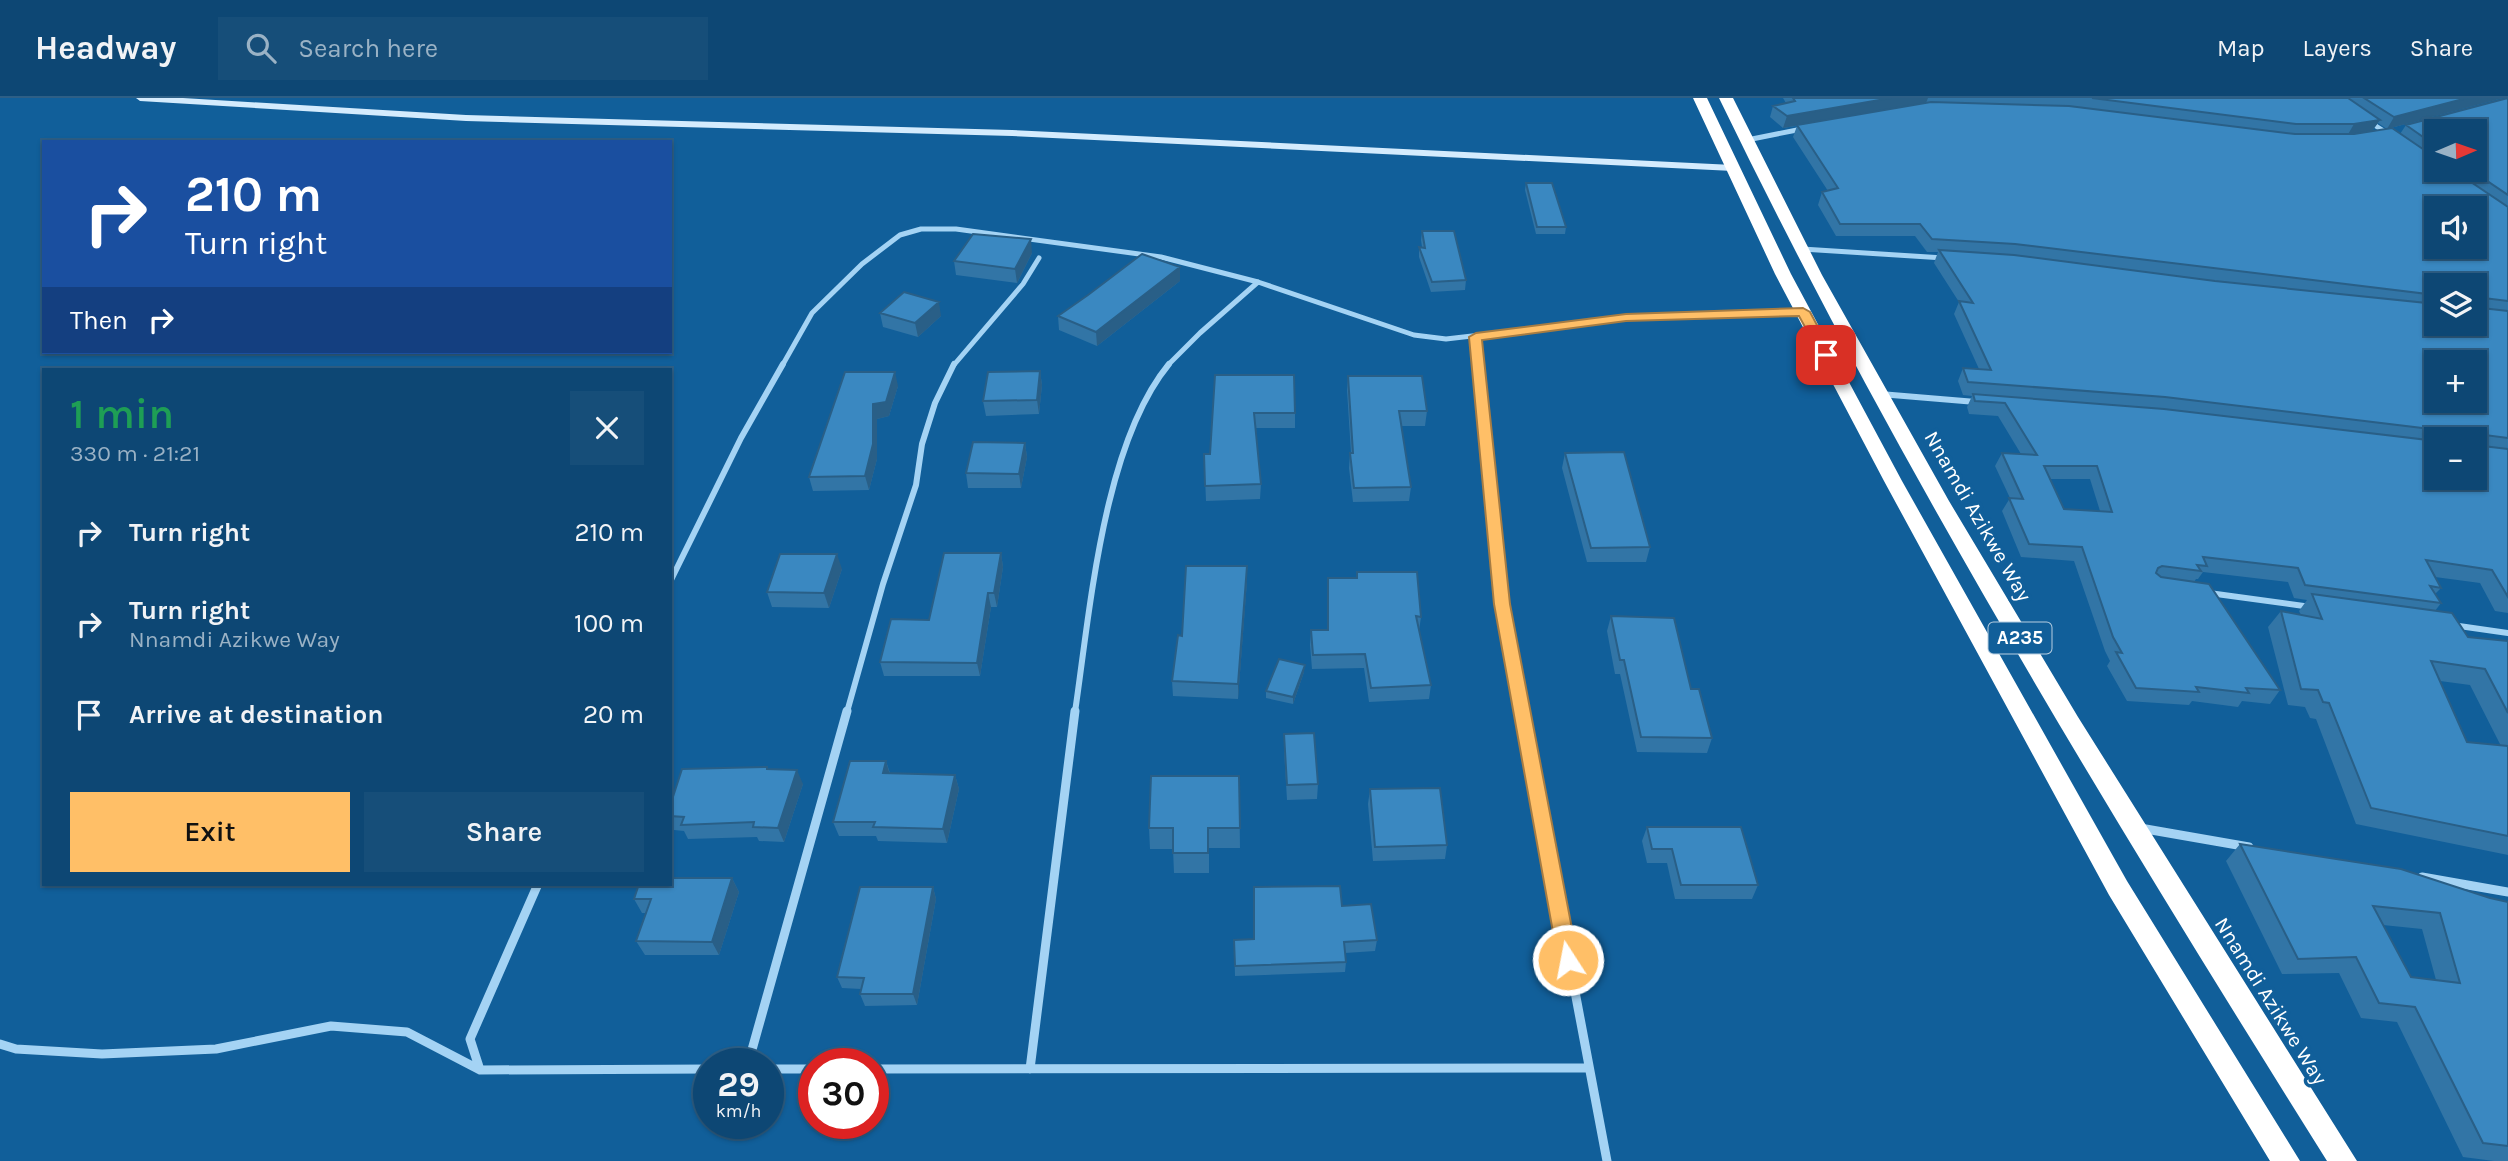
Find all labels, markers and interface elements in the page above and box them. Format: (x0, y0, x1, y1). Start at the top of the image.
search box (218, 17, 708, 80)
text: Headway (35, 29, 176, 67)
icon: search (242, 29, 280, 67)
text: Search here (298, 33, 438, 64)
text: Map (2217, 34, 2265, 62)
text: Layers (2303, 34, 2372, 62)
text: Share (2410, 34, 2473, 62)
north arrow (2424, 119, 2487, 182)
map controls (2424, 119, 2487, 490)
text: 210 m (185, 166, 322, 223)
icon: right (70, 168, 161, 259)
button: sound (2424, 196, 2487, 259)
text: Turn right (185, 225, 327, 262)
button: layers (2424, 273, 2487, 336)
icon: right (142, 301, 180, 339)
text: Then (70, 305, 128, 336)
pin (1796, 325, 1856, 385)
icon: arrive (1807, 336, 1845, 374)
button: + (2424, 350, 2487, 413)
text: 1 min (70, 389, 174, 439)
button: close (570, 391, 644, 465)
street label: Nnamdi Azikwe Way (1919, 427, 2037, 606)
button: − (2424, 427, 2487, 490)
text: 330 m · 21:21 (70, 440, 200, 467)
icon: right (70, 514, 108, 552)
text: Turn right (129, 517, 250, 548)
text: 210 m (574, 517, 644, 548)
text: Turn right (129, 595, 250, 626)
icon: right (70, 605, 108, 643)
text: 100 m (574, 608, 644, 639)
road number: A235 (1988, 622, 2052, 653)
text: Nnamdi Azikwe Way (129, 626, 340, 653)
icon: arrive (70, 696, 108, 734)
text: Arrive at destination (129, 699, 383, 730)
text: 20 m (583, 699, 644, 730)
button: Exit (70, 792, 350, 872)
button: Share (364, 792, 644, 872)
street label: Nnamdi Azikwe Way (2210, 913, 2332, 1089)
position arrow (1531, 923, 1605, 997)
speed limit sign: 30 (798, 1048, 889, 1139)
text: 29 (717, 1064, 760, 1105)
text: km/h (716, 1100, 761, 1122)

